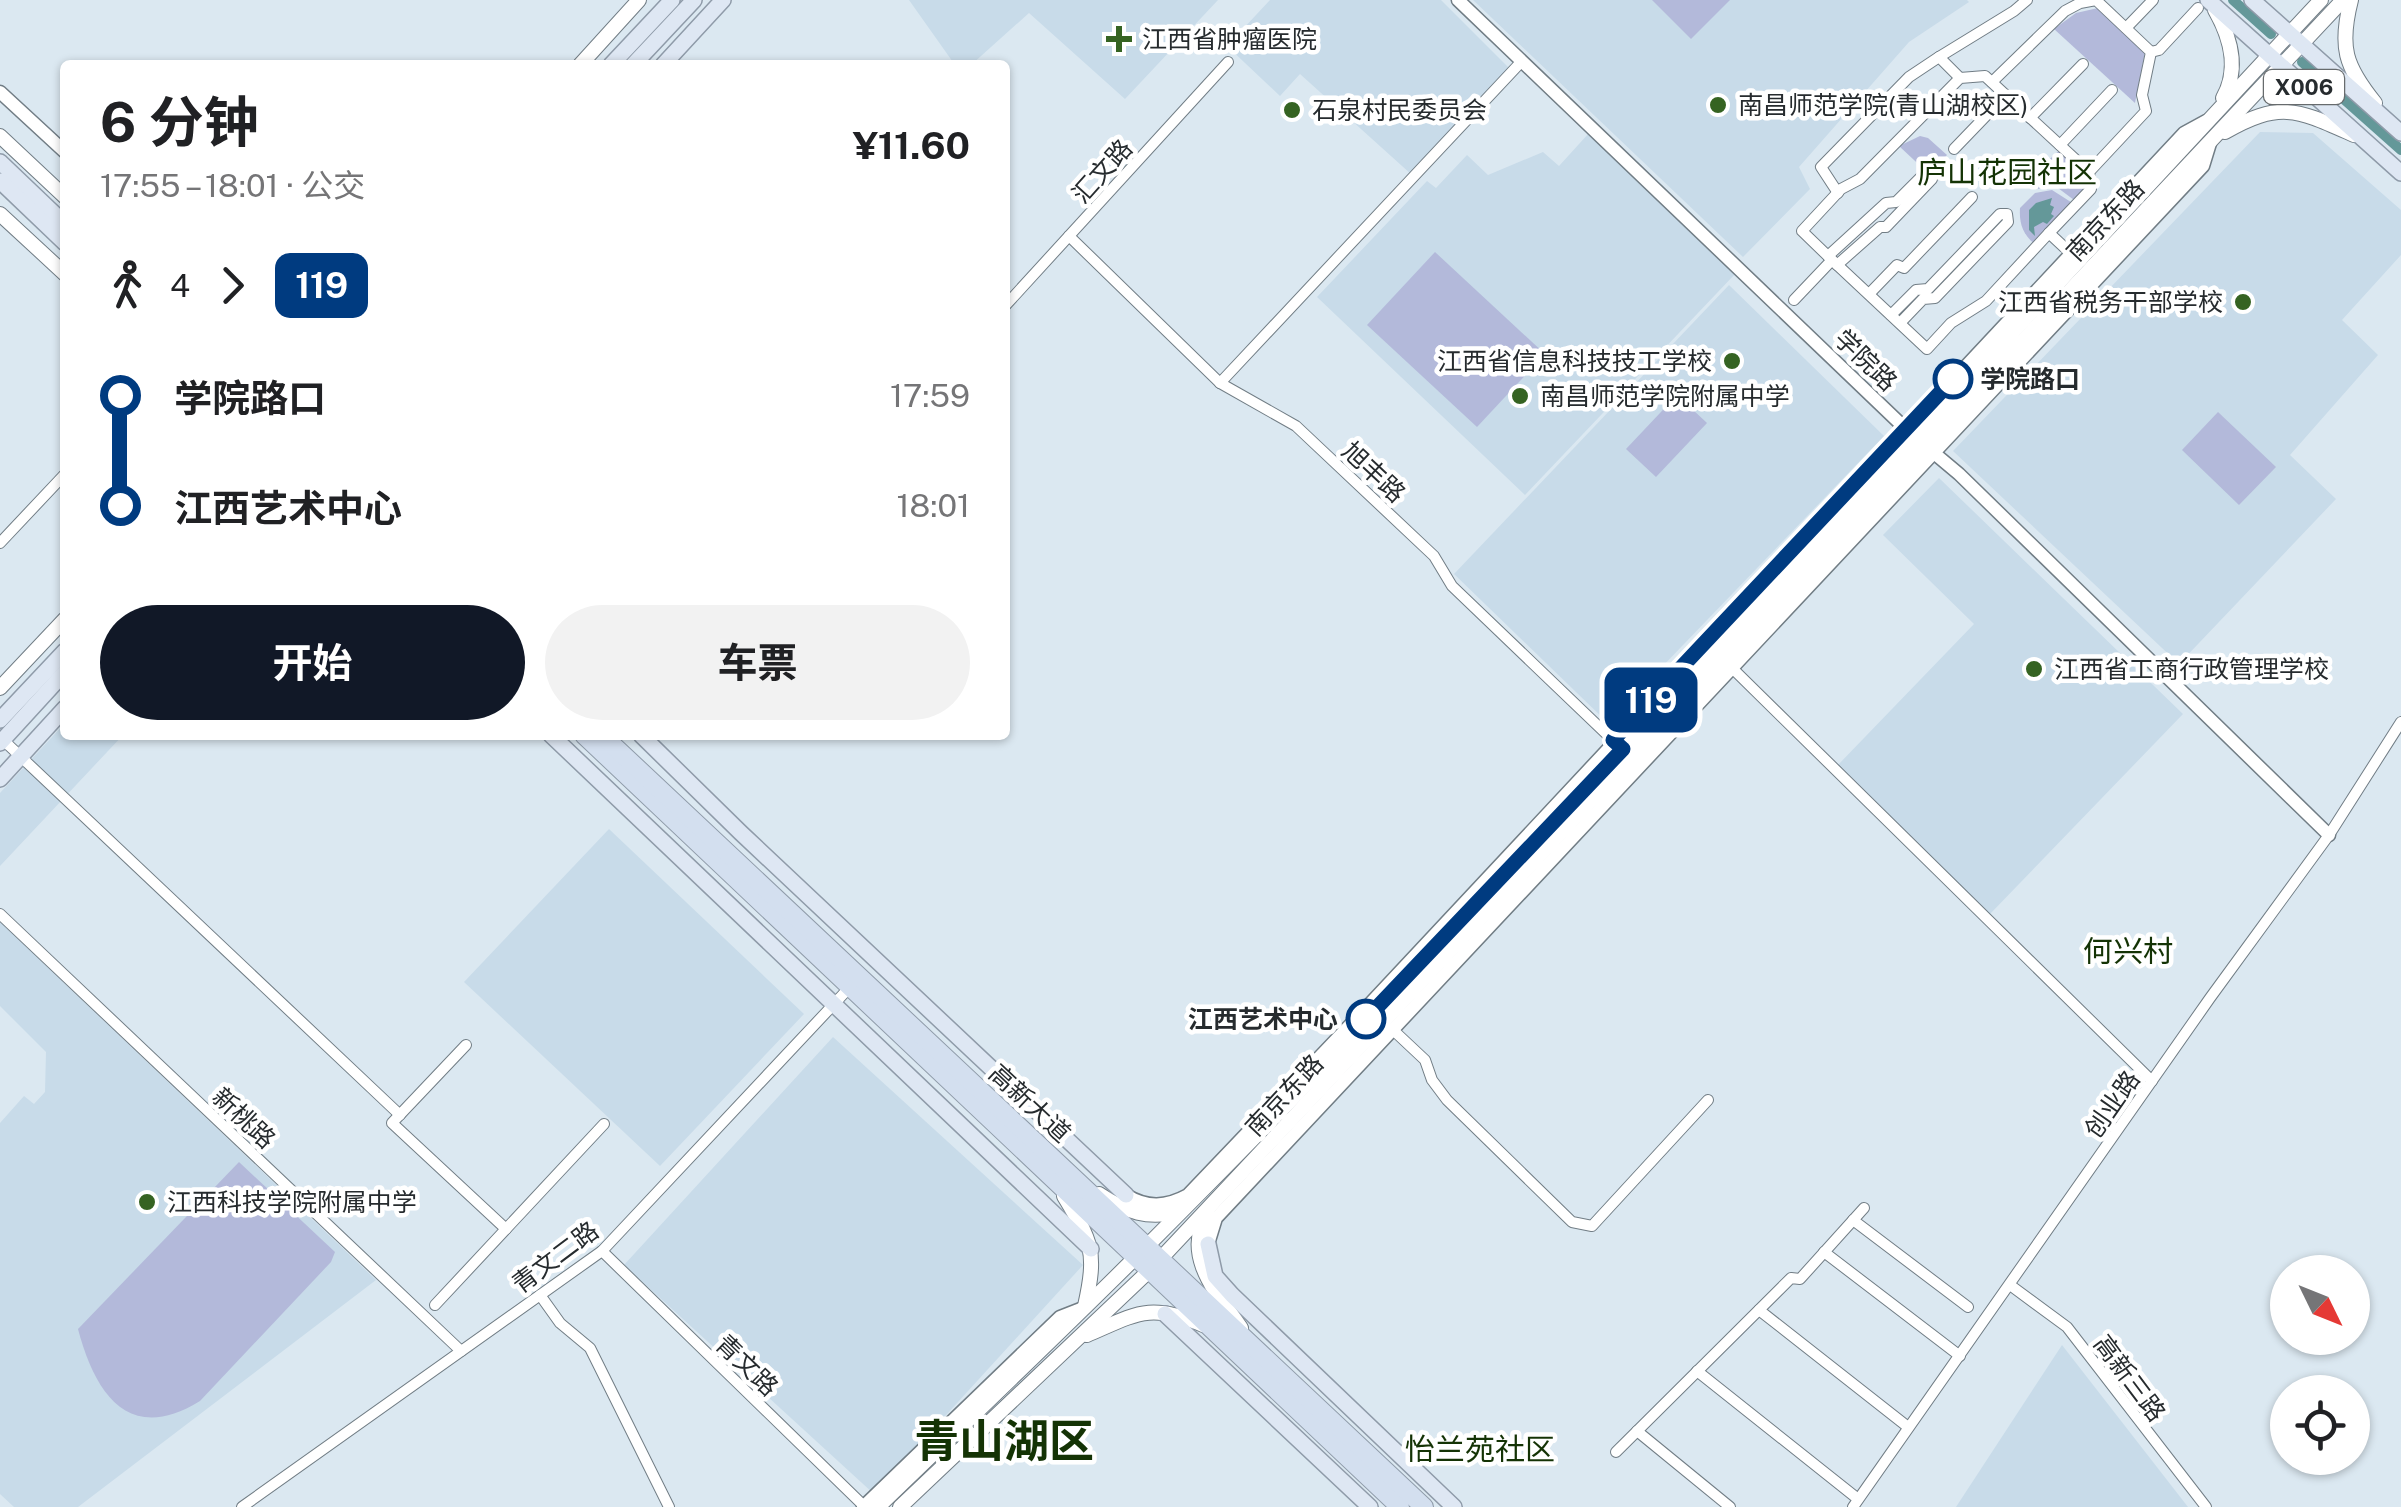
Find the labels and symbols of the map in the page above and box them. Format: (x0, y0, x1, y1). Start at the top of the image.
place label: 江西省肿瘤医院 (1142, 24, 1317, 54)
marker: 江西省肿瘤医院 (1106, 26, 1132, 52)
road number: X006 (2264, 70, 2344, 104)
place label: 南昌师范学院(青山湖校区) (1738, 90, 2028, 120)
marker: 南昌师范学院(青山湖校区) (1707, 94, 1729, 116)
place label: 石泉村民委员会 (1312, 95, 1487, 125)
marker: 石泉村民委员会 (1281, 99, 1303, 121)
street label: 汇文路 (1066, 133, 1138, 209)
district label: 庐山花园社区 (1917, 154, 2097, 190)
street label: 南京东路 (2060, 173, 2150, 267)
place label: 江西省税务干部学校 (1998, 287, 2223, 317)
marker: 江西省税务干部学校 (2232, 291, 2254, 313)
street label: 学院路 (1829, 323, 1903, 397)
place label: 江西省信息科技技工学校 (1437, 346, 1712, 376)
marker: 江西省信息科技技工学校 (1721, 350, 1743, 372)
marker: 学院路口 (1934, 360, 1972, 398)
place label: 学院路口 (1980, 364, 2080, 394)
place label: 南昌师范学院附属中学 (1540, 381, 1790, 411)
marker: 南昌师范学院附属中学 (1509, 385, 1531, 407)
street label: 旭丰路 (1336, 435, 1412, 509)
place label: 江西省工商行政管理学校 (2054, 654, 2329, 684)
marker: 江西省工商行政管理学校 (2023, 658, 2045, 680)
line badge: 119 (1594, 668, 1708, 732)
district label: 何兴村 (2083, 933, 2173, 969)
marker: 江西艺术中心 (1347, 1000, 1385, 1038)
place label: 江西艺术中心 (1188, 1004, 1338, 1034)
street label: 南京东路 (1239, 1048, 1329, 1142)
street label: 高新大道 (983, 1058, 1077, 1148)
street label: 创业路 (2078, 1065, 2146, 1143)
street label: 新桃路 (206, 1081, 282, 1155)
place label: 江西科技学院附属中学 (167, 1187, 417, 1217)
marker: 江西科技学院附属中学 (136, 1191, 158, 1213)
street label: 青文二路 (506, 1215, 604, 1299)
north arrow (2270, 1255, 2370, 1355)
street label: 青文路 (710, 1328, 784, 1402)
street label: 高新三路 (2088, 1329, 2172, 1427)
district label: 青山湖区 (914, 1414, 1094, 1467)
district label: 怡兰苑社区 (1405, 1431, 1555, 1467)

